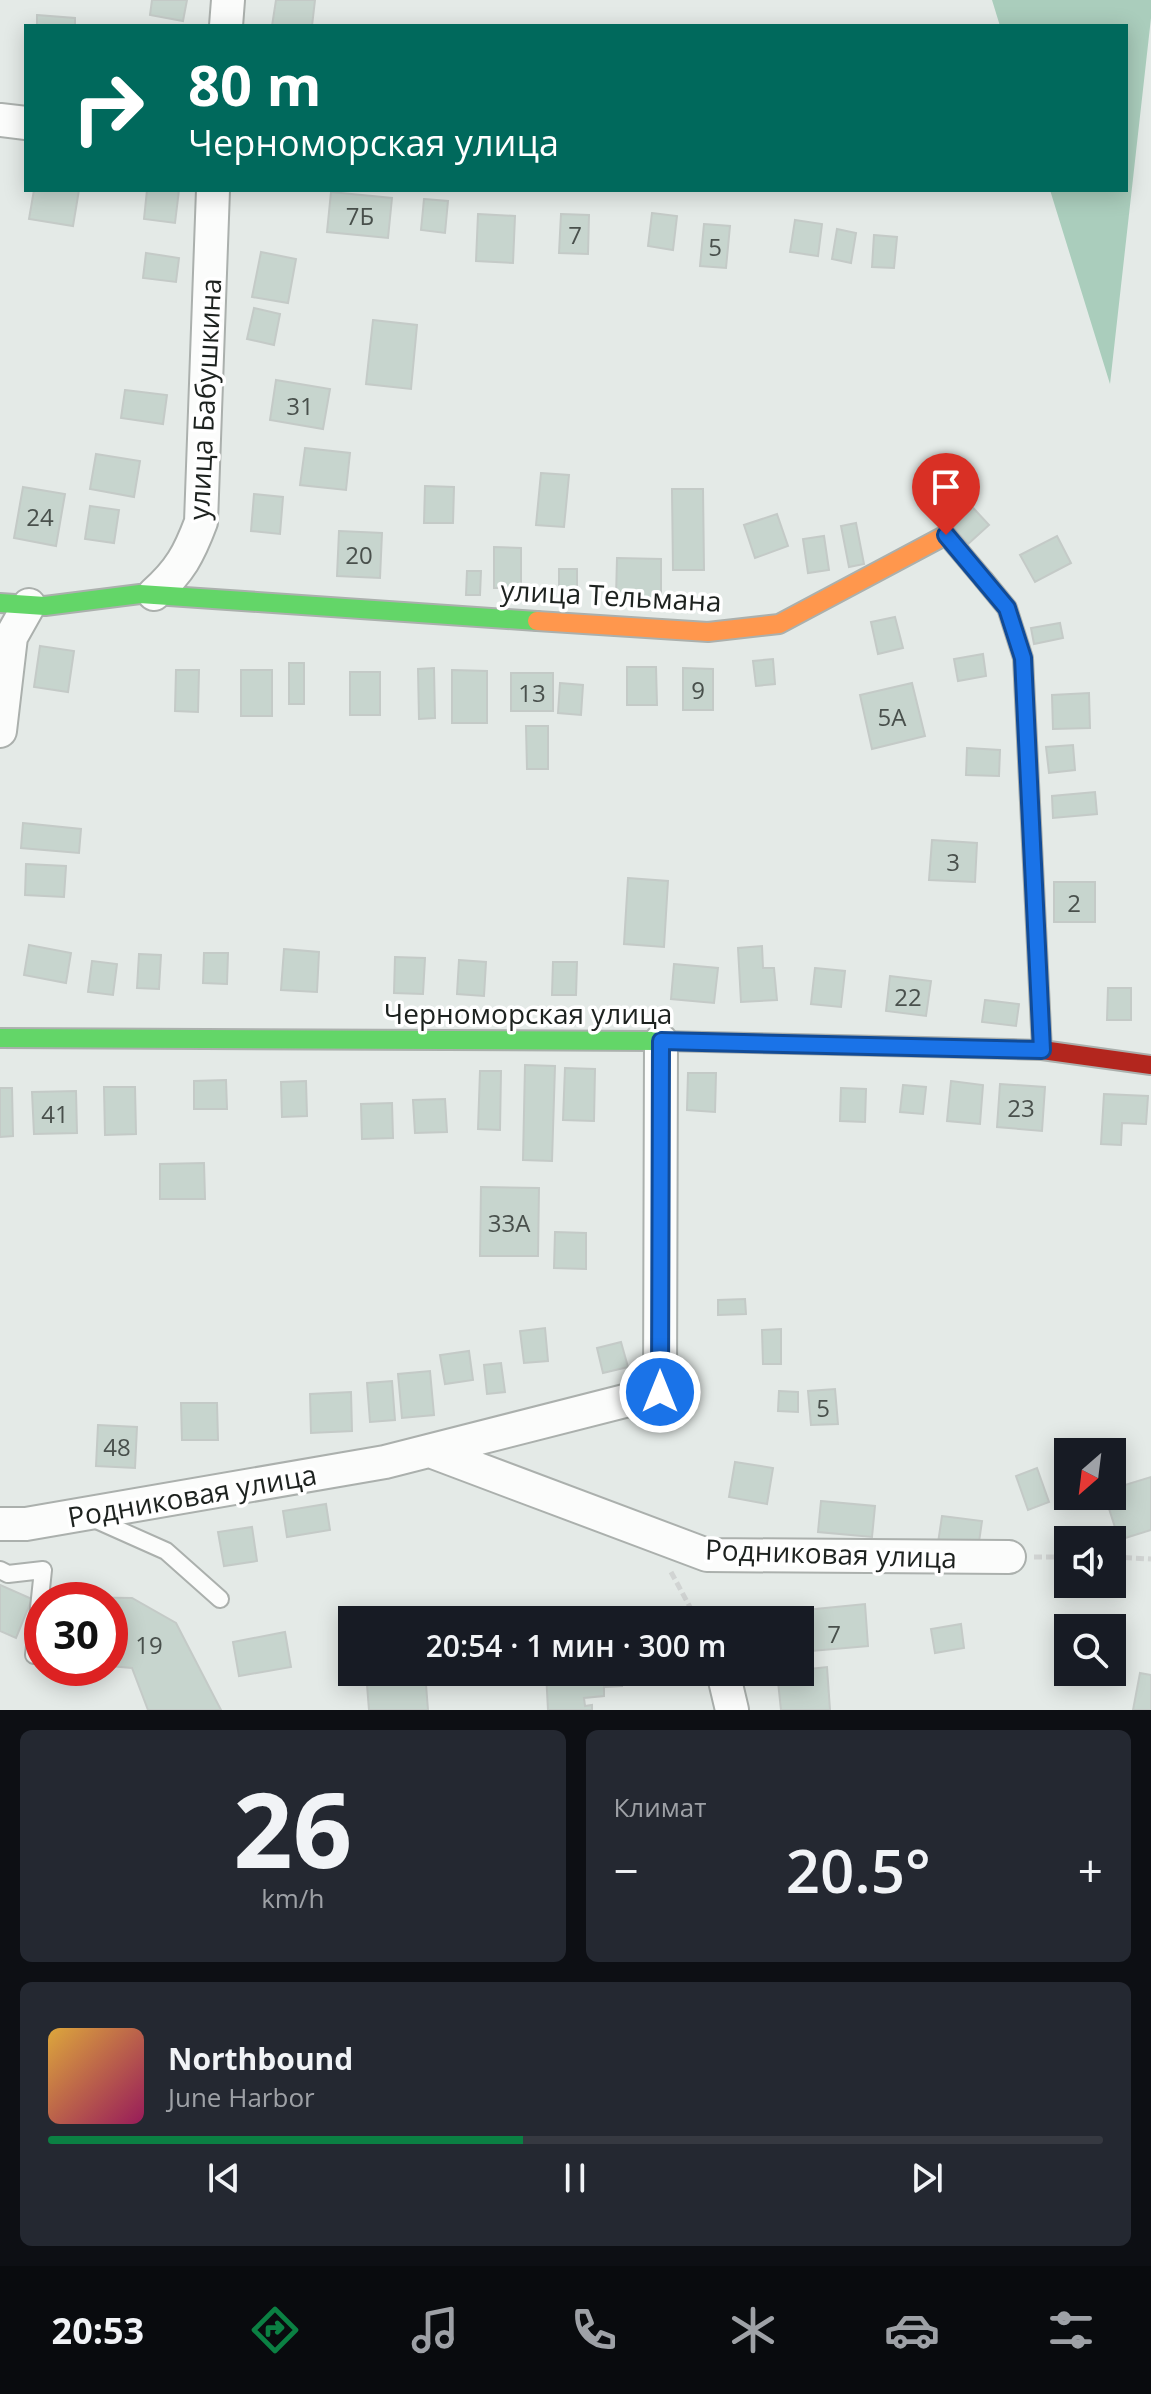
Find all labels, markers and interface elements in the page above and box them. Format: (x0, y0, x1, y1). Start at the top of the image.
text: 80 m (188, 46, 322, 122)
icon: right (56, 56, 160, 160)
text: Черноморская улица (188, 118, 559, 167)
house number: 7Б (346, 199, 374, 232)
house number: 7 (568, 218, 582, 251)
house number: 5 (708, 230, 722, 263)
street label: улица Бабушкина (179, 277, 229, 521)
house number: 31 (286, 389, 314, 422)
pin (912, 453, 980, 535)
icon: arrive (924, 465, 968, 509)
house number: 24 (26, 500, 54, 533)
house number: 20 (345, 538, 373, 571)
street label: улица Тельмана (500, 570, 722, 620)
house number: 9 (691, 673, 705, 706)
house number: 13 (518, 676, 546, 709)
house number: 5А (878, 700, 907, 733)
house number: 3 (946, 845, 960, 878)
house number: 2 (1067, 886, 1081, 919)
house number: 22 (894, 980, 922, 1013)
street label: Черноморская улица (384, 994, 672, 1032)
house number: 23 (1007, 1091, 1035, 1124)
house number: 41 (41, 1097, 69, 1130)
house number: 33А (488, 1206, 531, 1239)
position arrow (618, 1350, 702, 1434)
house number: 5 (816, 1391, 830, 1424)
house number: 48 (103, 1430, 131, 1463)
north arrow (1054, 1438, 1126, 1510)
map controls (1054, 1438, 1126, 1686)
street label: Родниковая улица (65, 1454, 319, 1536)
button: sound (1054, 1526, 1126, 1598)
street label: Родниковая улица (704, 1530, 958, 1576)
speed limit sign: 30 (24, 1582, 128, 1686)
button: search (1054, 1614, 1126, 1686)
house number: 7 (827, 1617, 841, 1650)
text: 20:54 · 1 мин · 300 m (426, 1625, 726, 1666)
house number: 19 (135, 1628, 163, 1661)
text: 26 (233, 1757, 352, 1898)
text: Климат (614, 1789, 707, 1825)
text: 20.5° (786, 1829, 931, 1911)
text: − (614, 1840, 639, 1900)
text: + (1078, 1840, 1103, 1900)
text: km/h (261, 1880, 324, 1916)
text: Northbound (168, 2038, 353, 2079)
text: June Harbor (168, 2079, 315, 2115)
icon: previous (202, 2156, 246, 2200)
icon: pause (553, 2156, 597, 2200)
icon: next (905, 2156, 949, 2200)
icon: directions (247, 2302, 303, 2358)
icon: music (407, 2302, 463, 2358)
icon: phone (566, 2302, 622, 2358)
icon: climate (725, 2302, 781, 2358)
icon: car (884, 2302, 940, 2358)
icon: filters (1043, 2302, 1099, 2358)
text: 20:53 (52, 2306, 144, 2355)

